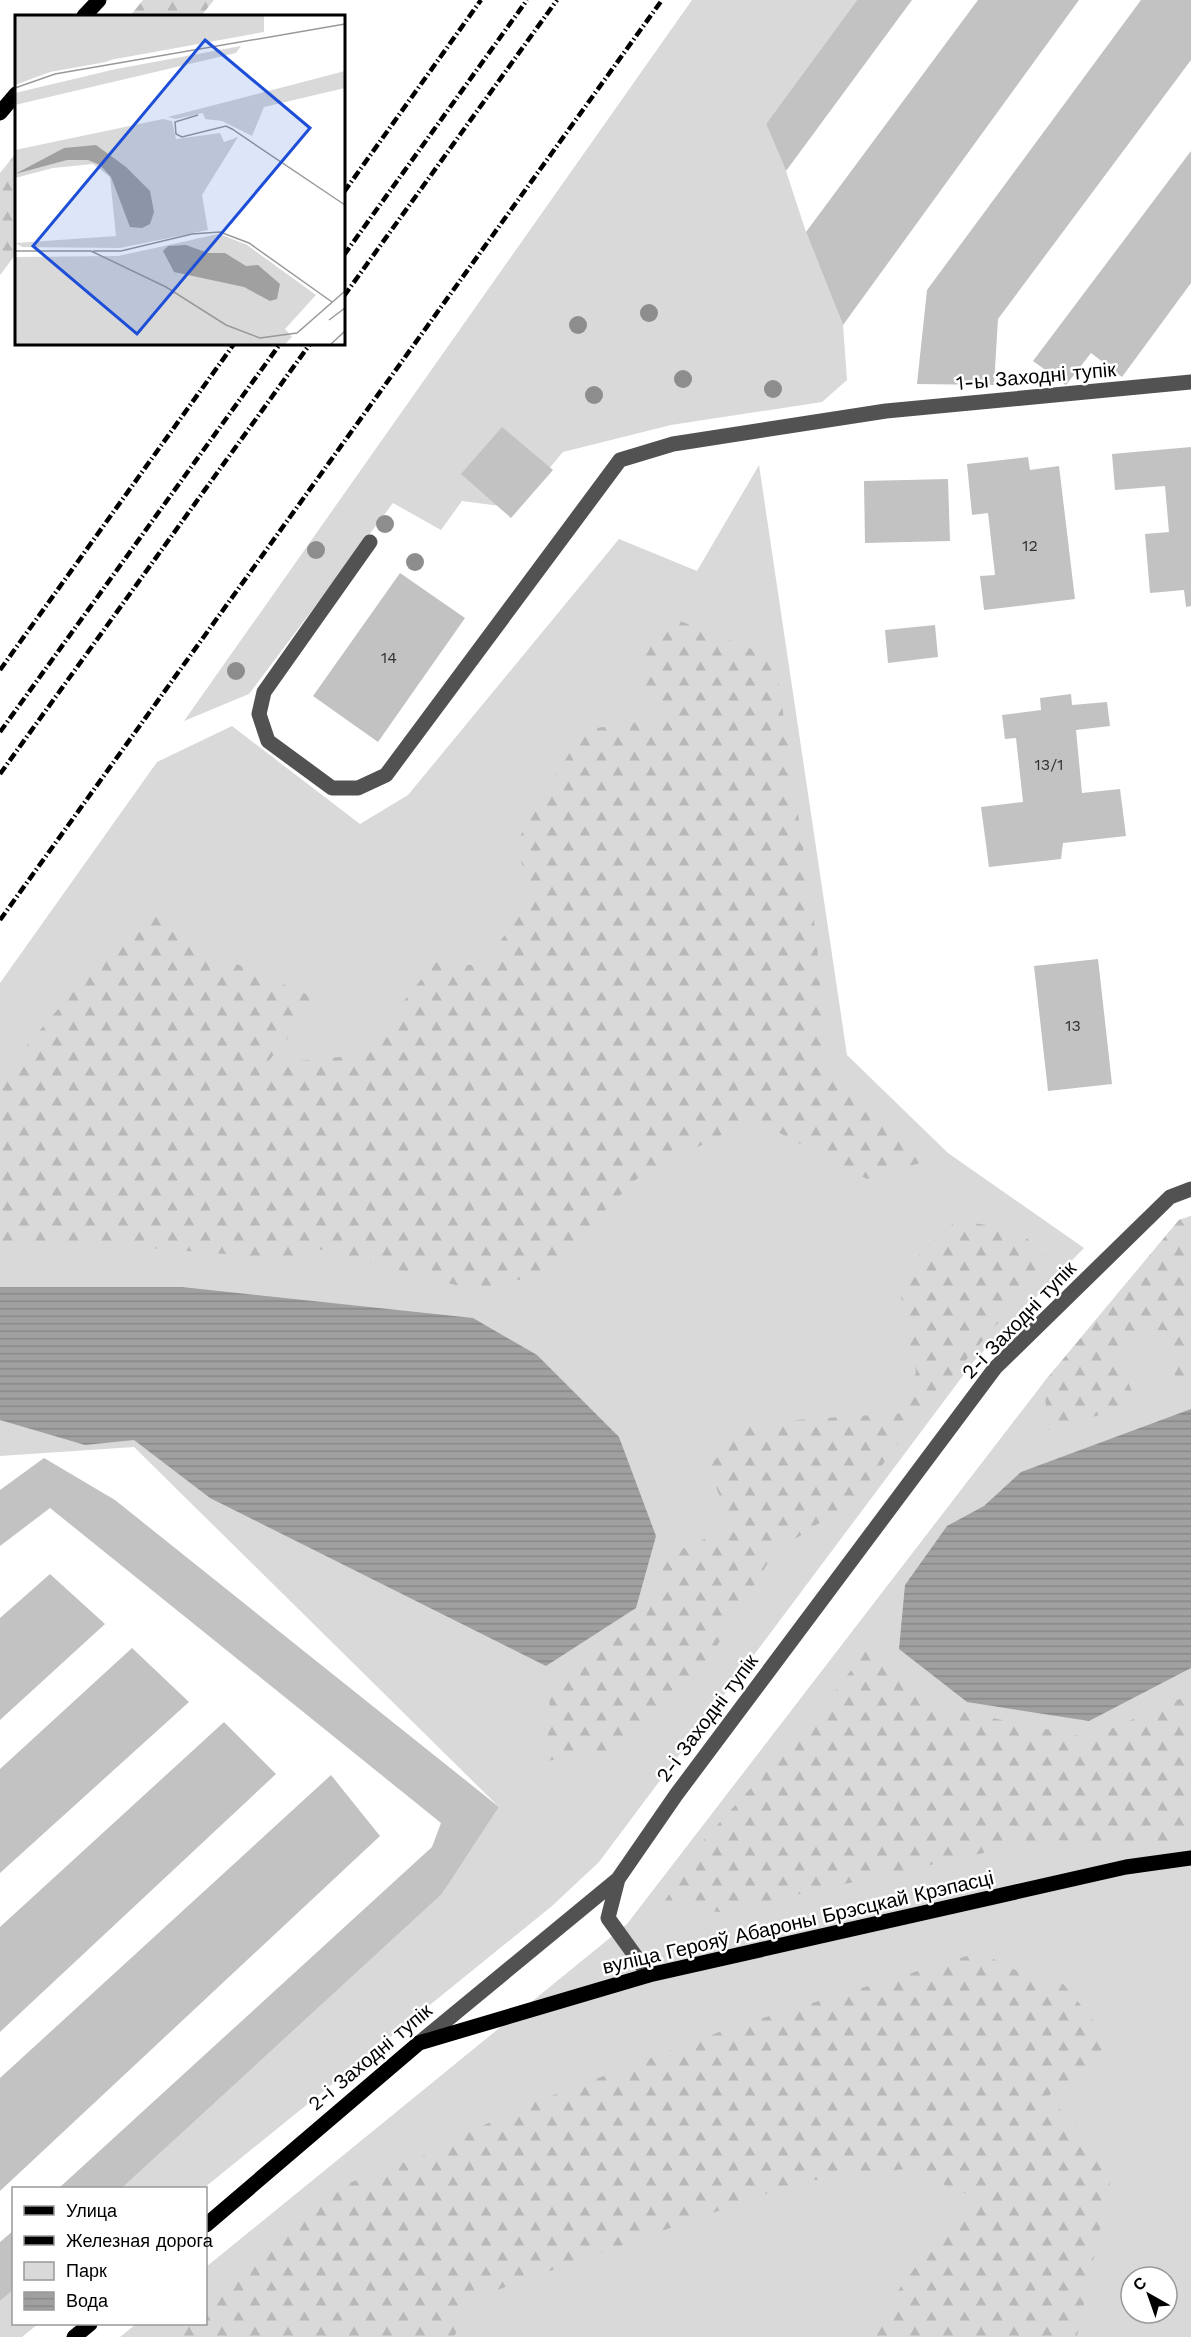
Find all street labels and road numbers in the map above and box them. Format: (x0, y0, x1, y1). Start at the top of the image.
street label: 1-ы Заходні тупік (955, 357, 1117, 395)
street label: 2-і Заходні тупік (957, 1256, 1081, 1384)
street label: 2-і Заходні тупік (651, 1649, 763, 1787)
street label: вуліца Герояў Абароны Брэсцкай Крэпасці (600, 1865, 996, 1979)
street label: 2-і Заходні тупік (303, 1998, 437, 2116)

